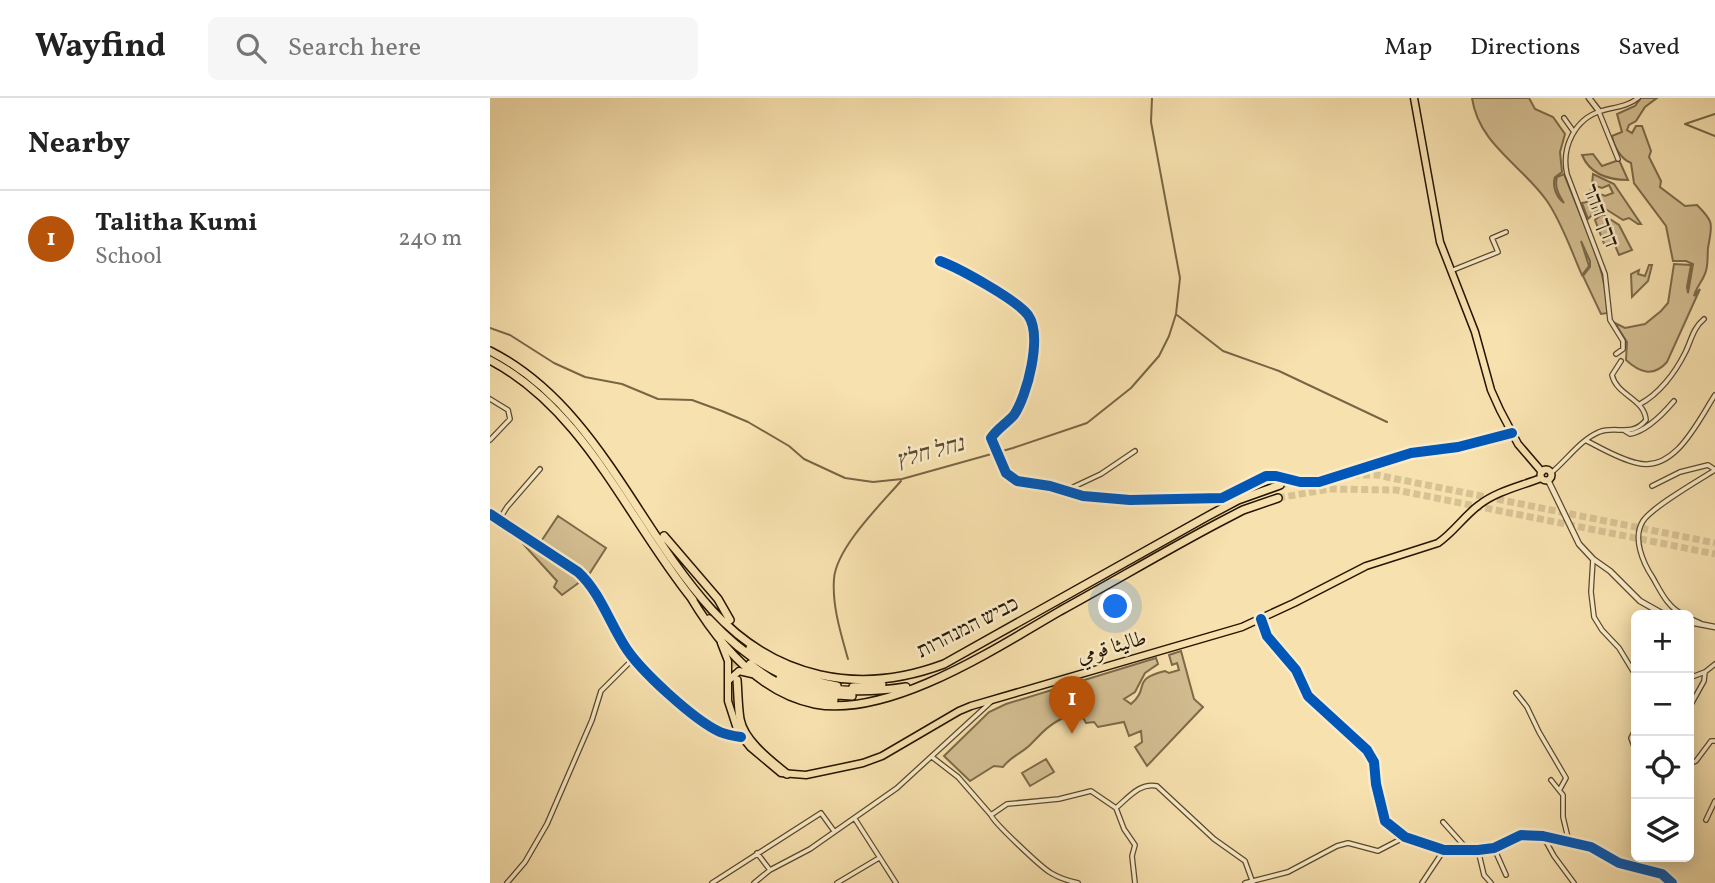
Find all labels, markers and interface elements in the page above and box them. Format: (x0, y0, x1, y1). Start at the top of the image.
search box (208, 17, 698, 80)
text: Wayfind (35, 25, 166, 71)
icon: search (232, 29, 270, 67)
text: Search here (288, 30, 421, 66)
text: Map (1384, 31, 1432, 65)
text: Directions (1470, 31, 1580, 65)
text: Saved (1618, 31, 1680, 65)
text: Nearby (28, 123, 130, 165)
street label: דרך ההר (1575, 180, 1625, 252)
text: Talitha Kumi (95, 205, 258, 241)
text: 1 (46, 223, 56, 255)
text: 240 m (398, 223, 462, 255)
text: School (95, 241, 162, 273)
water label: נחל חלץ (892, 428, 970, 477)
your location (1098, 589, 1132, 623)
street label: כביש המנהרות (912, 590, 1024, 666)
map controls (1631, 610, 1694, 862)
button: + (1631, 610, 1694, 673)
street label: طاليثا قومي (1074, 624, 1150, 673)
button: − (1631, 673, 1694, 736)
pin: 1 (1049, 676, 1095, 734)
button: locate (1631, 736, 1694, 799)
button: layers (1631, 799, 1694, 862)

